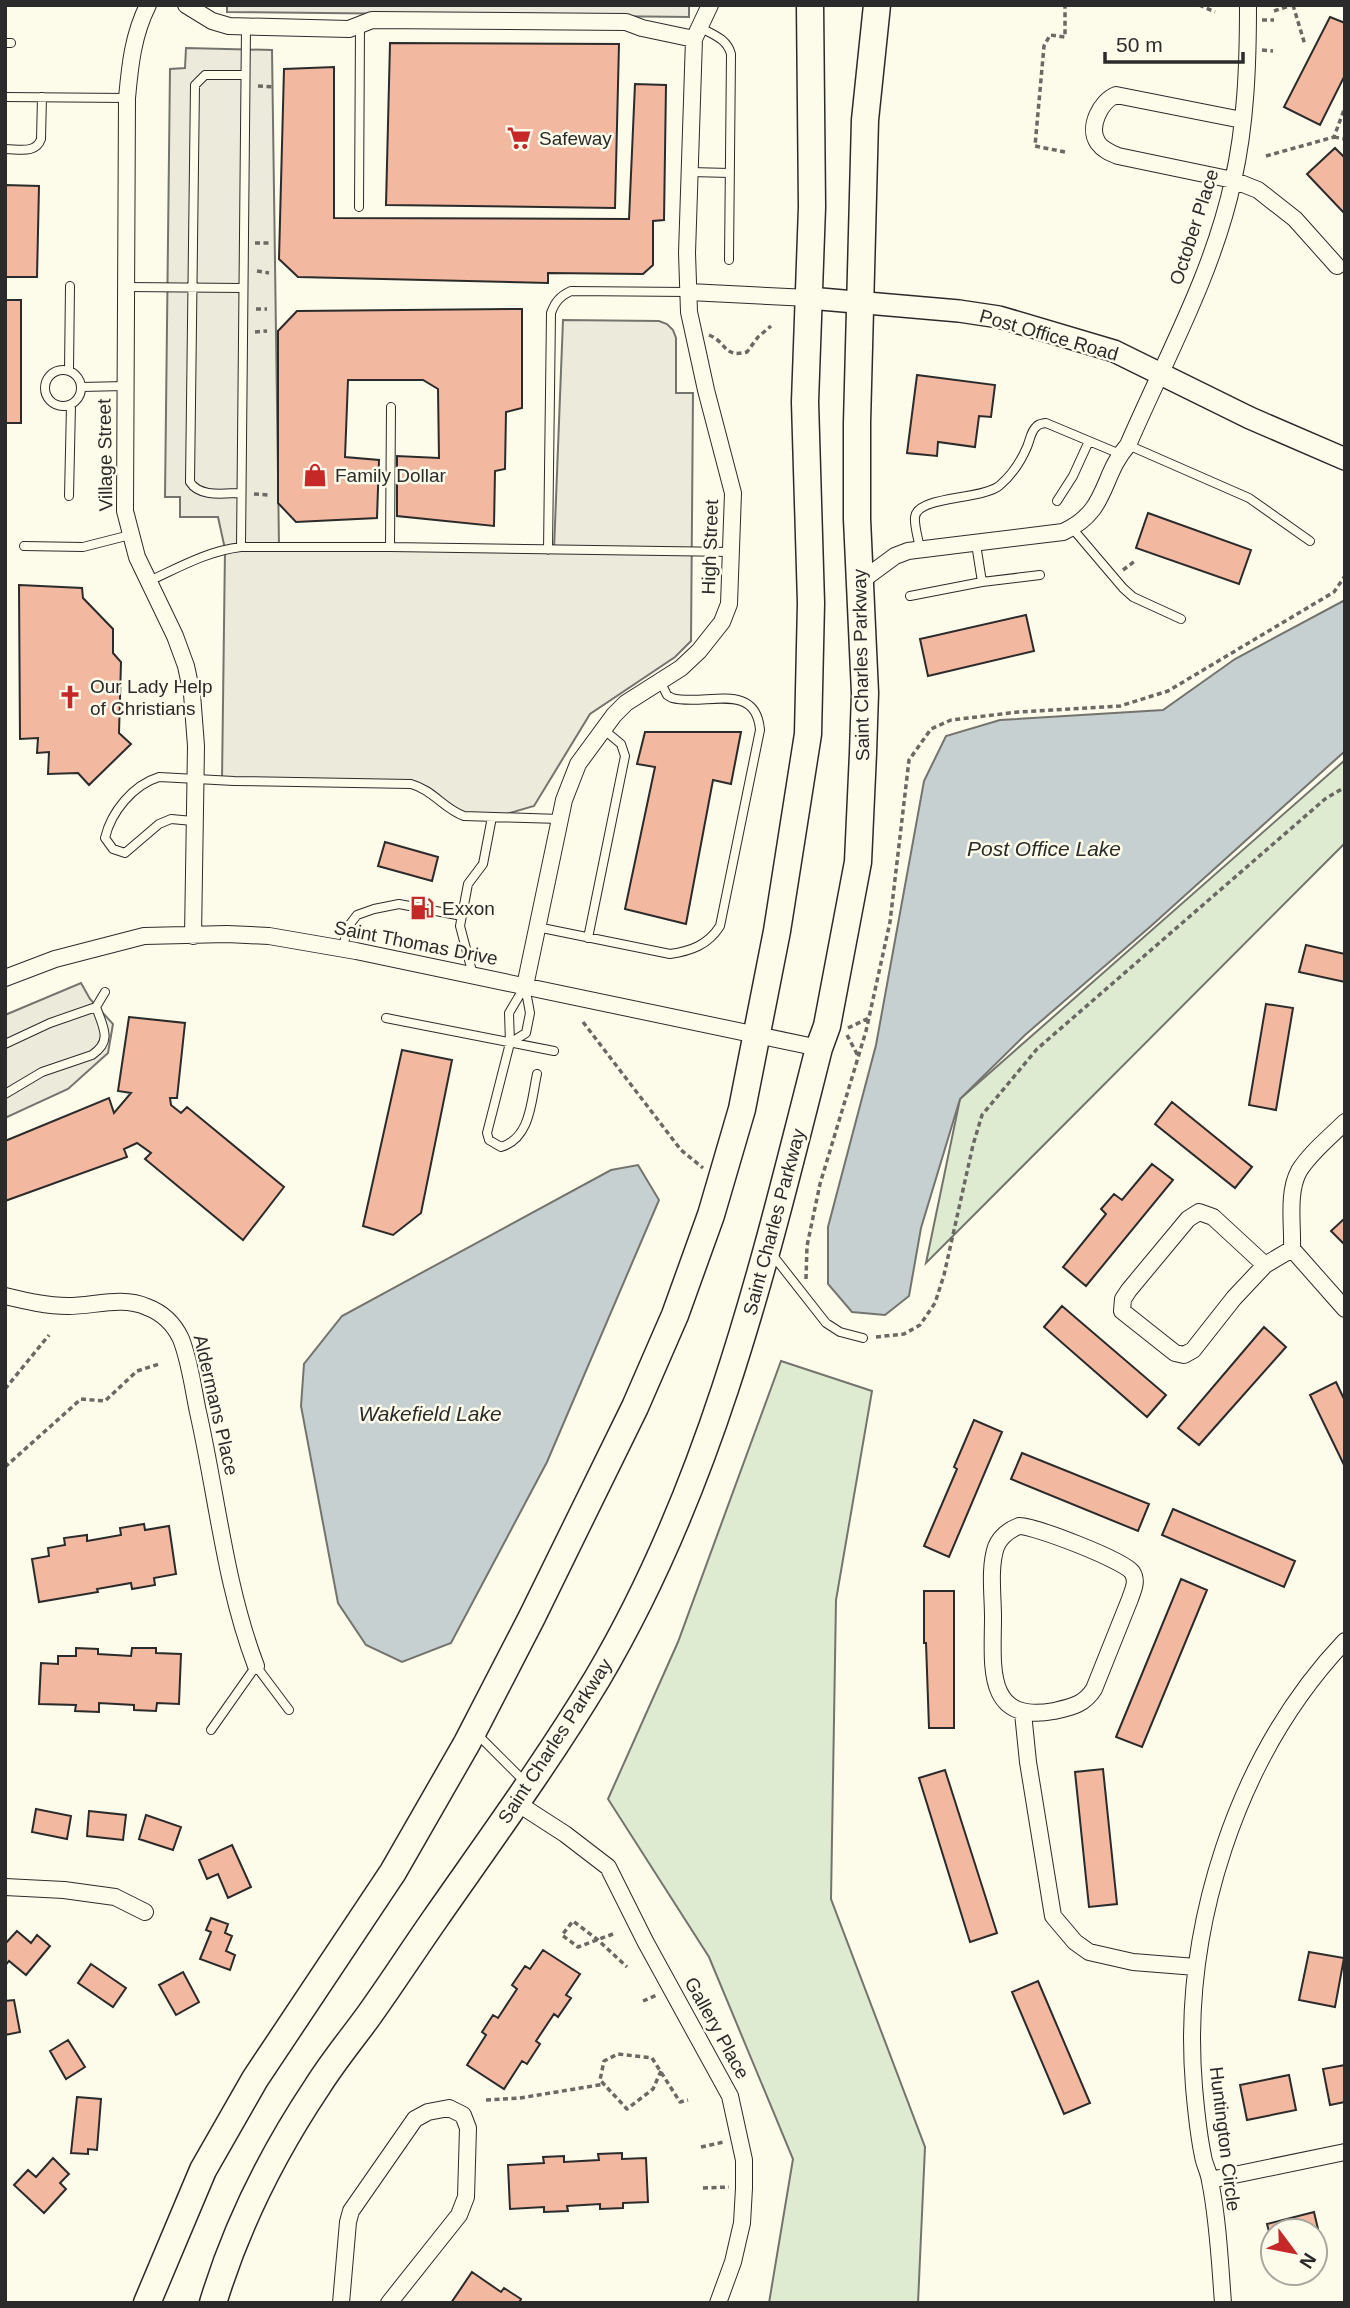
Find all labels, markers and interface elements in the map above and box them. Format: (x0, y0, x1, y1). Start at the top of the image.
scale bar (1105, 21, 1243, 65)
text: 50 m (1116, 33, 1163, 56)
supermarket icon: Safeway (505, 124, 533, 152)
place label: Safeway (539, 128, 612, 149)
street label: October Place (1165, 166, 1223, 288)
street label: Post Office Road (977, 305, 1121, 365)
street label: Village Street (94, 398, 116, 512)
shop icon: Family Dollar (301, 461, 329, 489)
place label: Family Dollar (335, 465, 447, 486)
street label: High Street (698, 498, 722, 595)
street label: Saint Charles Parkway (849, 568, 873, 761)
place label: Our Lady Help of Christians (90, 676, 213, 719)
church icon: Our Lady Help of Christians (56, 683, 84, 711)
water label: Post Office Lake (967, 837, 1121, 860)
fuel station icon: Exxon (408, 894, 436, 922)
place label: Exxon (442, 898, 495, 919)
street label: Saint Thomas Drive (332, 917, 500, 969)
street label: Saint Charles Parkway (739, 1126, 809, 1318)
street label: Aldermans Place (190, 1333, 242, 1477)
water label: Wakefield Lake (358, 1402, 502, 1425)
street label: Saint Charles Parkway (494, 1654, 616, 1827)
street label: Gallery Place (680, 1973, 754, 2083)
street label: Huntington Circle (1206, 2065, 1244, 2213)
north arrow (1259, 2217, 1329, 2287)
text: N (1295, 2249, 1321, 2272)

